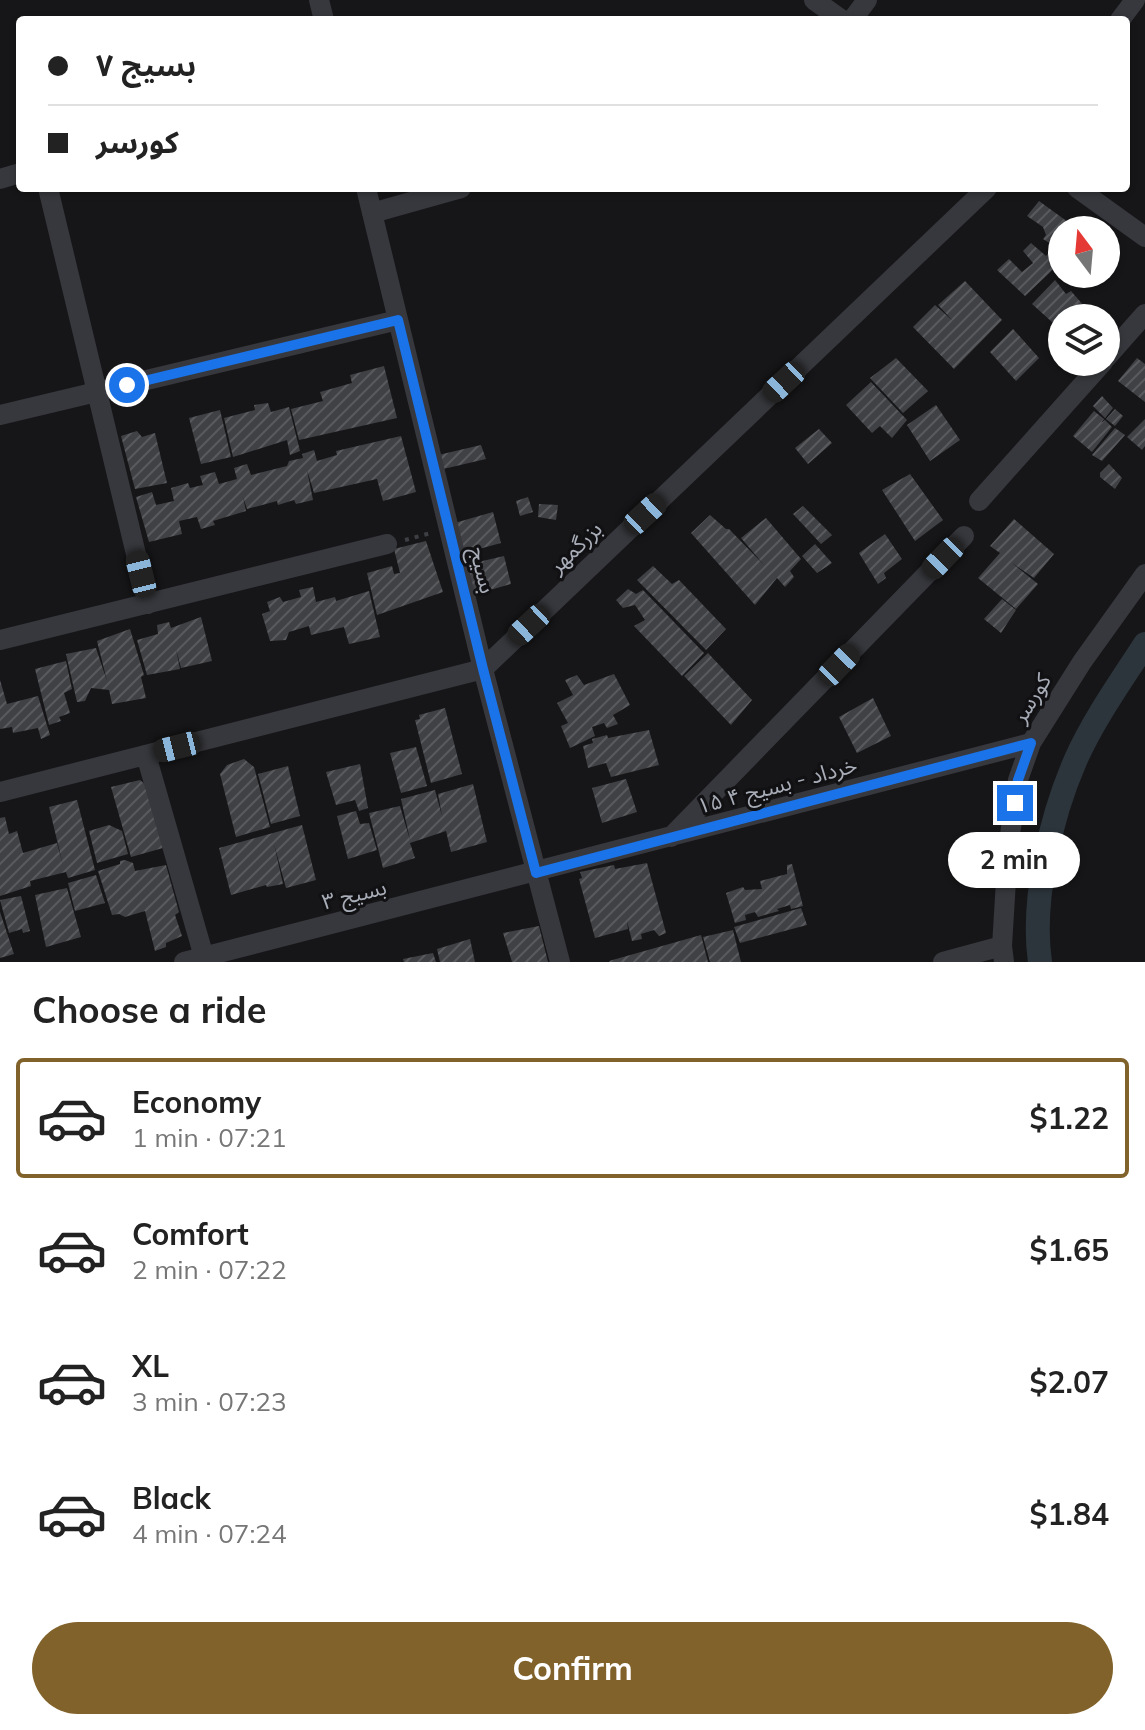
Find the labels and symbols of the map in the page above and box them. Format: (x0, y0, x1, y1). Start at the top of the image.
north arrow (1048, 216, 1120, 288)
car (758, 357, 810, 407)
route start (109, 367, 145, 403)
car (619, 489, 671, 539)
street label: بزرگمهر (542, 515, 608, 580)
car (918, 532, 968, 584)
street label: بسیج (461, 544, 502, 597)
car (124, 548, 158, 600)
car (503, 600, 555, 650)
car (814, 639, 864, 691)
street label: کورسر (1005, 667, 1057, 729)
car (151, 730, 203, 764)
street label: ۱۵ خرداد - بسیج ۴ (694, 750, 861, 823)
route end (997, 785, 1033, 821)
callout: 2 min (949, 831, 1081, 887)
street label: بسیج ۳ (319, 872, 390, 918)

